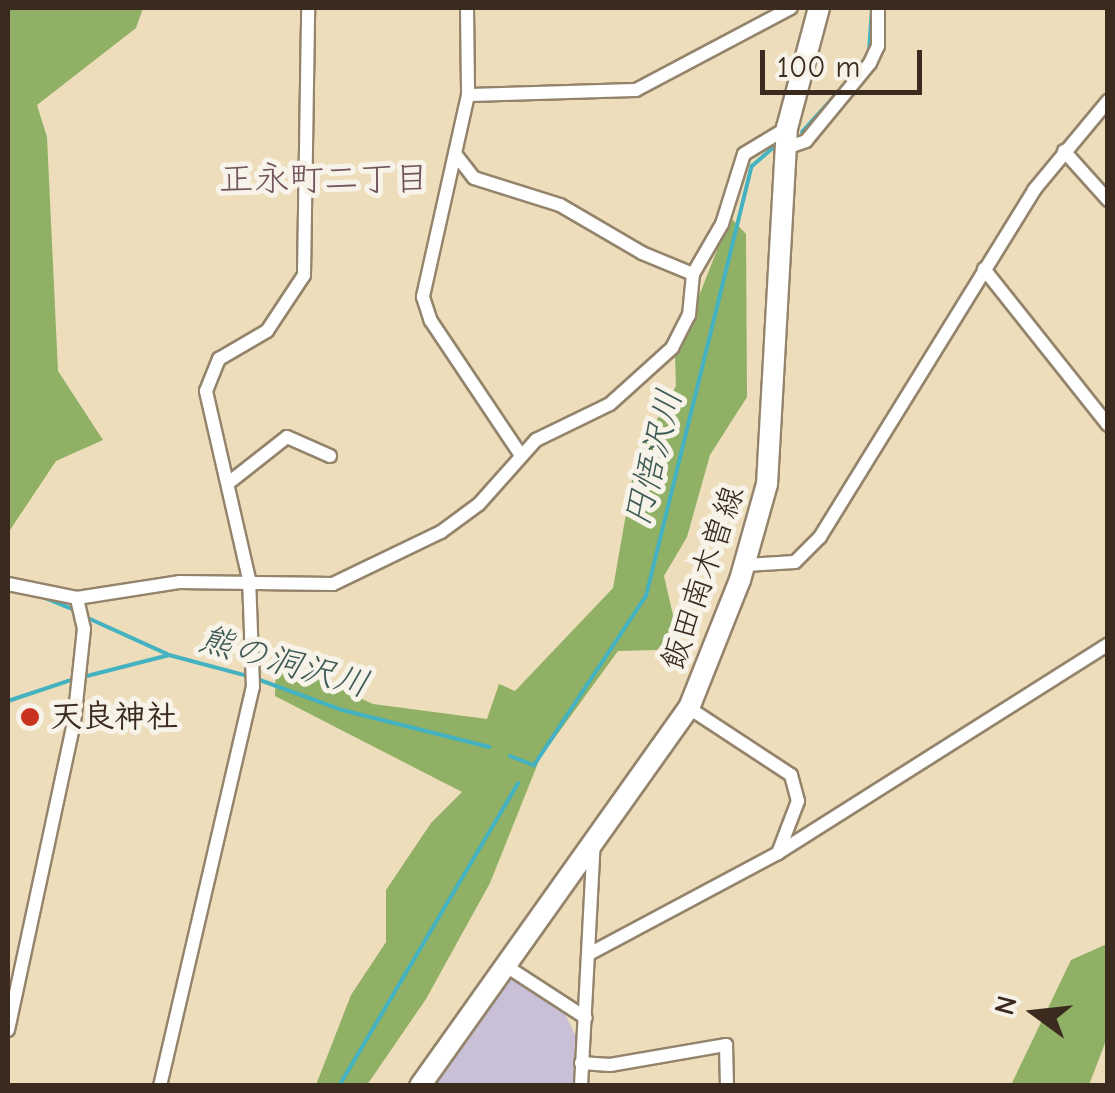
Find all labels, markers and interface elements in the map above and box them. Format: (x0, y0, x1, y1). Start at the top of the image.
scale bar (765, 30, 928, 92)
text: 100 m (777, 50, 860, 85)
district label: 正永町二丁目 (219, 158, 429, 200)
water label: 円悟沢川 (617, 385, 691, 531)
street label: 飯田南木曽線 (654, 481, 752, 675)
water label: 熊の洞沢川 (194, 618, 374, 706)
place label: 天良神社 (50, 698, 178, 736)
marker: 天良神社 (19, 706, 41, 728)
north arrow (985, 963, 1085, 1063)
text: N (988, 992, 1024, 1018)

